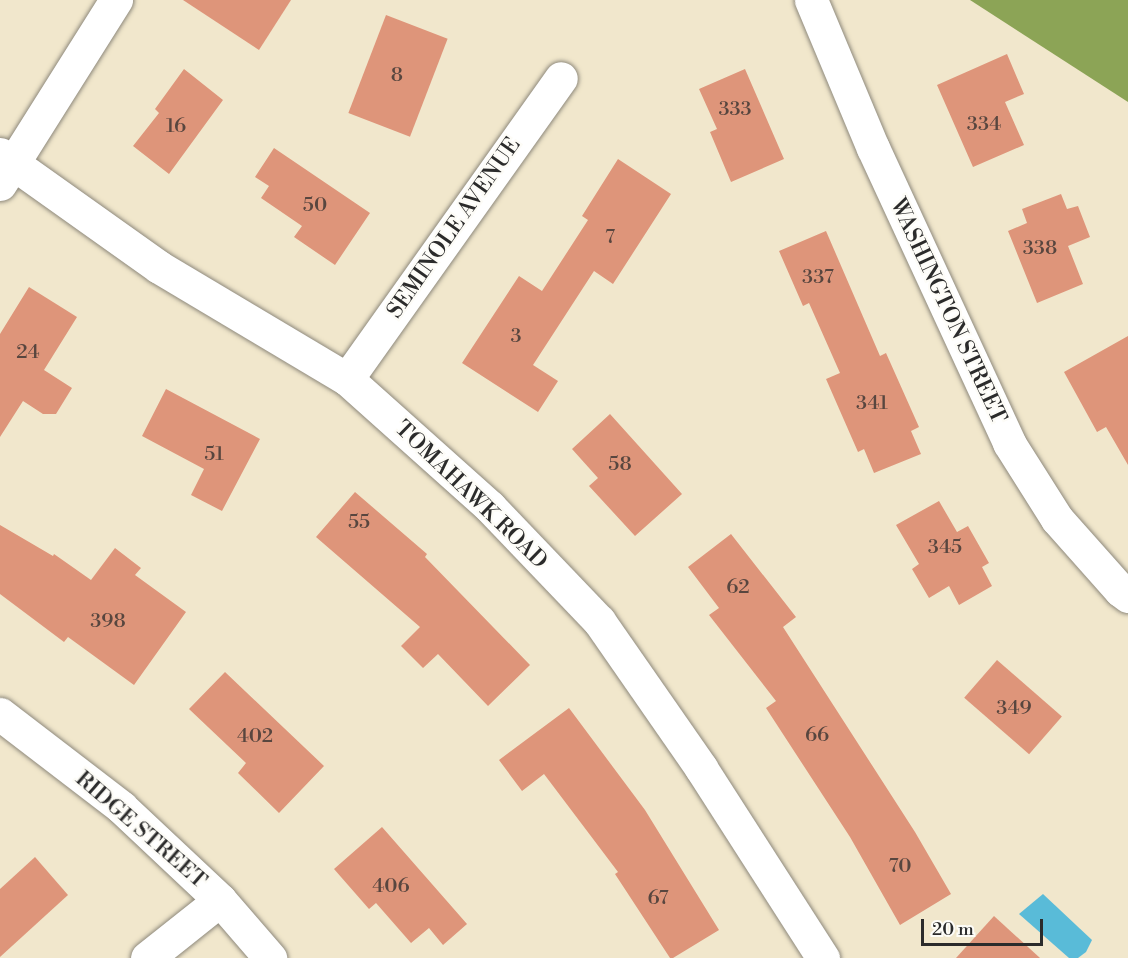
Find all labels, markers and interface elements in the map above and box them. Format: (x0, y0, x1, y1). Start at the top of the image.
house number: 8 (391, 63, 403, 87)
house number: 333 (718, 97, 752, 121)
house number: 334 (967, 112, 1001, 136)
house number: 16 (166, 114, 186, 138)
street label: SEMINOLE AVENUE (382, 133, 526, 323)
house number: 50 (303, 193, 327, 217)
street label: WASHINGTON STREET (884, 194, 1012, 428)
house number: 7 (605, 225, 615, 249)
house number: 338 (1023, 236, 1057, 260)
house number: 337 (802, 265, 834, 289)
house number: 3 (510, 324, 522, 348)
house number: 24 (16, 340, 40, 364)
house number: 341 (856, 391, 888, 415)
street label: TOMAHAWK ROAD (389, 415, 553, 575)
house number: 51 (204, 442, 224, 466)
house number: 58 (608, 452, 632, 476)
house number: 55 (348, 510, 370, 534)
house number: 345 (928, 535, 962, 559)
house number: 62 (726, 575, 750, 599)
house number: 398 (90, 609, 126, 633)
house number: 349 (996, 696, 1032, 720)
house number: 66 (805, 723, 829, 747)
house number: 402 (237, 724, 273, 748)
street label: RIDGE STREET (70, 766, 212, 894)
house number: 70 (889, 854, 911, 878)
house number: 406 (372, 874, 410, 898)
house number: 67 (647, 886, 669, 910)
scale bar (924, 907, 1046, 945)
text: 20 m (932, 918, 974, 941)

